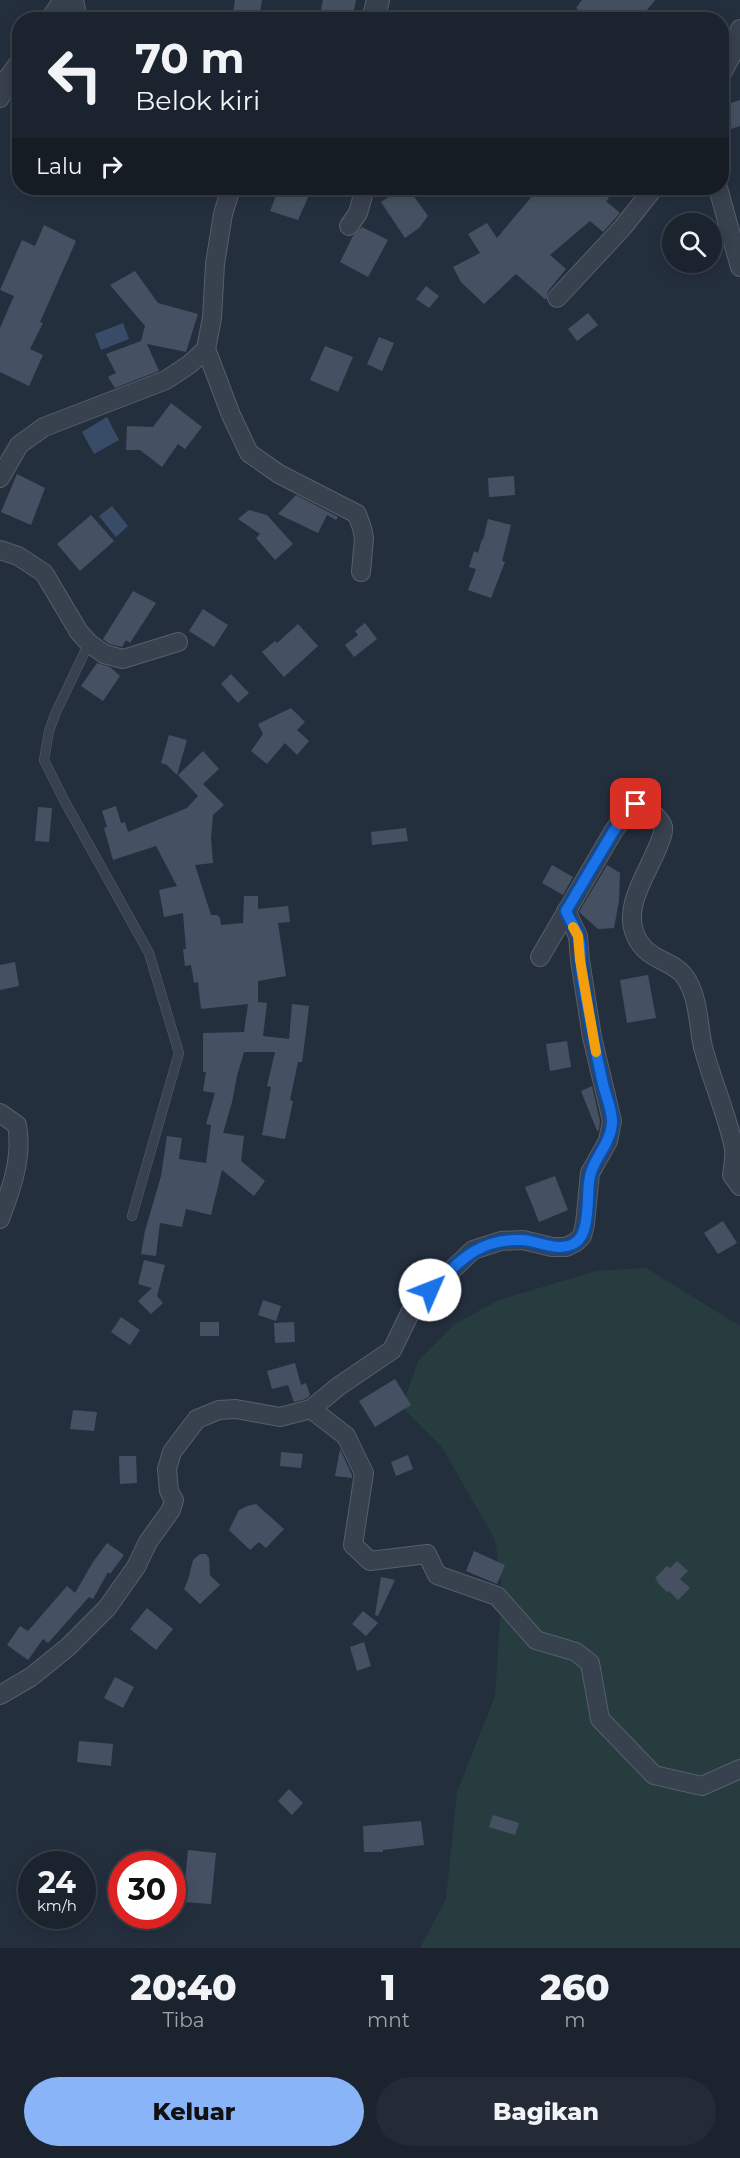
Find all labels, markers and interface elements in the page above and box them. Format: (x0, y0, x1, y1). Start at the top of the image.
text: 70 m (135, 32, 245, 84)
icon: left (36, 36, 114, 114)
text: Belok kiri (135, 84, 260, 117)
icon: right (95, 150, 128, 183)
text: Lalu (36, 153, 83, 180)
map controls (662, 213, 722, 273)
button: search (662, 213, 722, 273)
pin (610, 778, 661, 829)
icon: arrive (619, 787, 652, 820)
position arrow (398, 1258, 462, 1322)
speed limit sign: 30 (108, 1851, 186, 1929)
text: 24 (38, 1864, 76, 1901)
text: km/h (37, 1896, 77, 1915)
text: 20:40 (130, 1965, 237, 2009)
text: 1 (381, 1965, 396, 2009)
text: 260 (540, 1965, 610, 2009)
text: Tiba (162, 2008, 205, 2032)
text: mnt (367, 2008, 410, 2032)
text: m (564, 2008, 586, 2032)
button: Keluar (24, 2077, 364, 2146)
button: Bagikan (376, 2077, 716, 2146)

